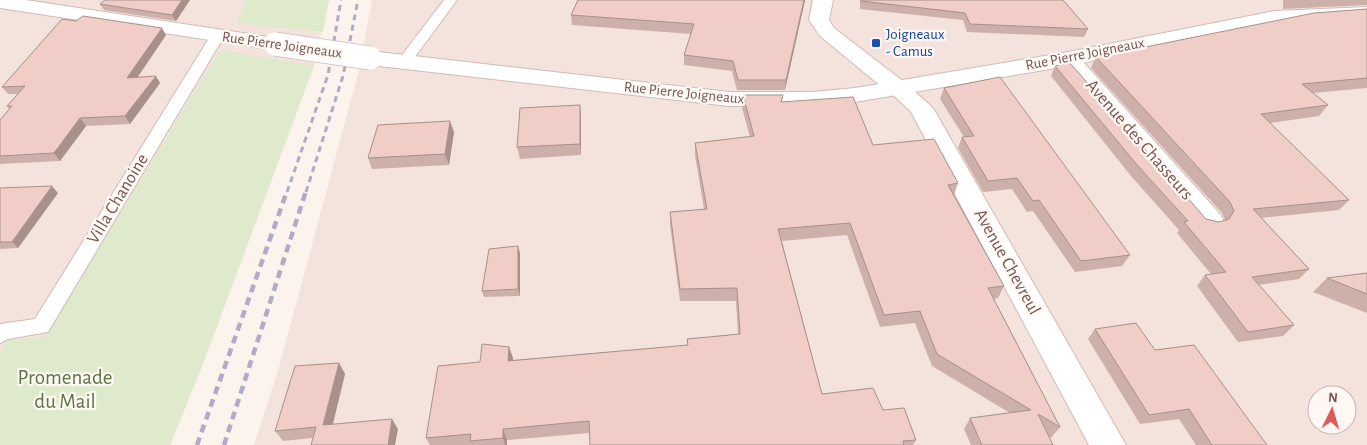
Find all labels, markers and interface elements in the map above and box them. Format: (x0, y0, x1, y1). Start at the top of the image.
place label: Joigneaux - Camus (886, 27, 945, 59)
street label: Rue Pierre Joigneaux (221, 29, 343, 61)
street label: Rue Pierre Joigneaux (1024, 35, 1146, 73)
marker: Joigneaux - Camus (870, 37, 882, 49)
street label: Avenue des Chasseurs (1082, 76, 1196, 204)
street label: Rue Pierre Joigneaux (623, 79, 745, 107)
street label: Villa Chanoine (84, 151, 152, 247)
street label: Avenue Chevreul (971, 206, 1043, 318)
park label: Promenade du Mail (17, 367, 113, 412)
north arrow (1307, 385, 1357, 435)
text: N (1328, 391, 1339, 405)

